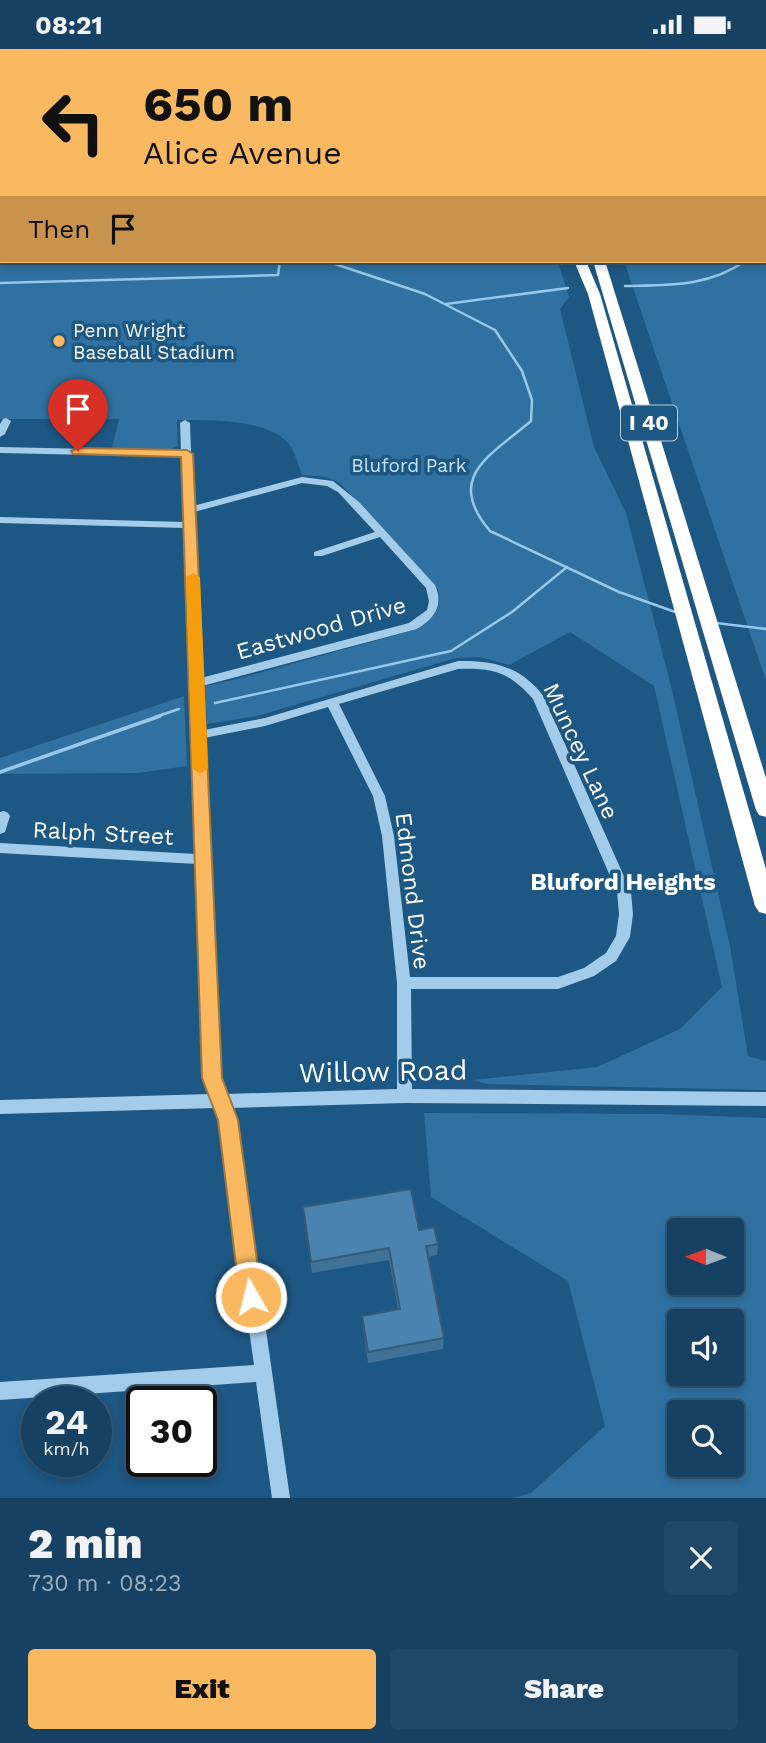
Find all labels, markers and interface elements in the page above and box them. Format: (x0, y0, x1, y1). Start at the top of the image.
text: 08:21 (35, 10, 103, 40)
text: 650 m (143, 75, 293, 133)
icon: left (28, 77, 119, 168)
text: Alice Avenue (143, 134, 342, 172)
icon: arrive (104, 210, 142, 248)
text: Then (28, 214, 90, 244)
place label: Penn Wright Baseball Stadium (73, 319, 235, 364)
marker: Penn Wright Baseball Stadium (51, 333, 67, 349)
pin (48, 379, 108, 451)
icon: arrive (59, 390, 97, 428)
road number: I 40 (621, 405, 677, 441)
park label: Bluford Park (351, 454, 467, 477)
street label: Eastwood Drive (233, 591, 409, 666)
street label: Muncey Lane (537, 679, 624, 823)
street label: Edmond Drive (389, 811, 436, 971)
street label: Ralph Street (32, 816, 174, 851)
district label: Bluford Heights (530, 868, 716, 896)
street label: Willow Road (298, 1054, 468, 1089)
north arrow (667, 1218, 744, 1295)
map controls (667, 1218, 744, 1477)
position arrow (214, 1260, 288, 1334)
button: sound (667, 1309, 744, 1386)
speed limit sign: 30 (126, 1386, 217, 1477)
button: search (667, 1400, 744, 1477)
text: 24 (45, 1401, 88, 1443)
text: km/h (43, 1438, 90, 1459)
text: 2 min (28, 1519, 142, 1568)
button: close (664, 1521, 738, 1595)
text: 730 m · 08:23 (28, 1570, 181, 1597)
button: Exit (28, 1649, 376, 1729)
button: Share (390, 1649, 738, 1729)

